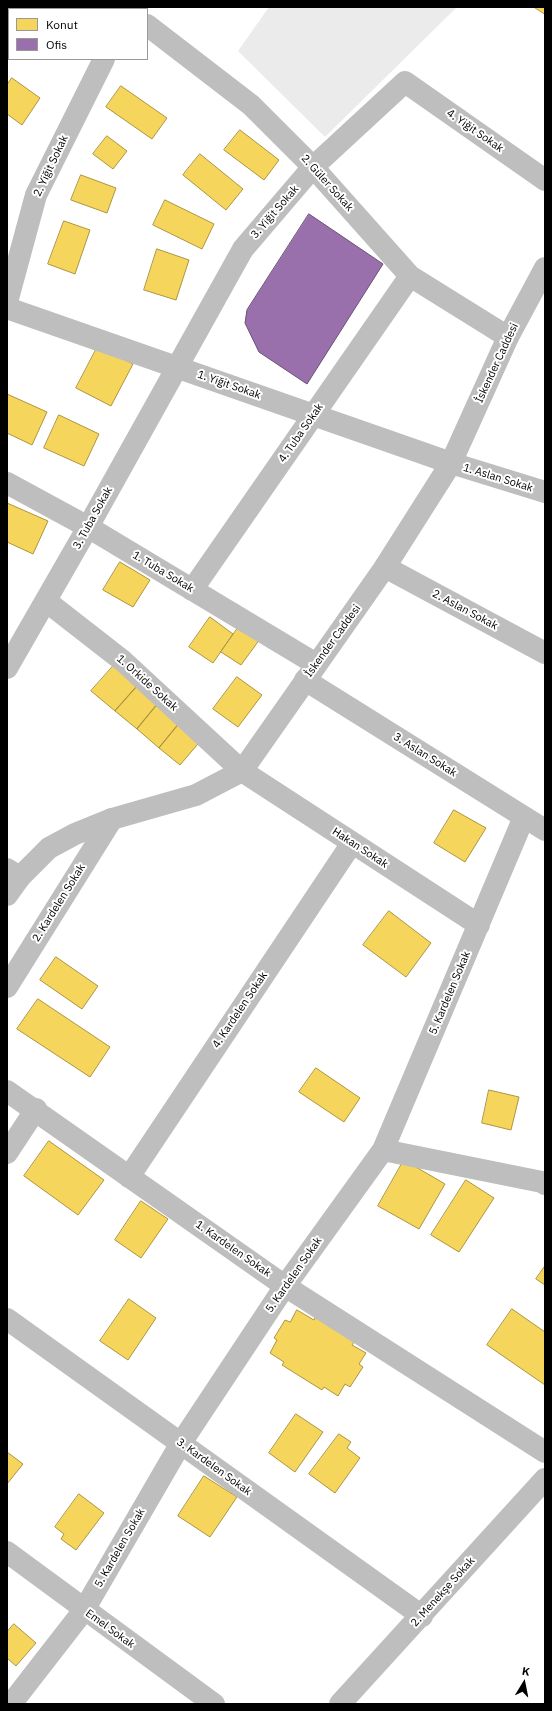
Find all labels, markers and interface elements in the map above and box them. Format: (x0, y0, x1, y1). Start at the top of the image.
legend (8, 8, 148, 60)
text: Konut (46, 17, 78, 32)
text: Ofis (46, 37, 67, 52)
street label: 4. Yiğit Sokak (444, 107, 506, 155)
street label: 2. Yiğit Sokak (31, 133, 71, 199)
street label: 2. Güler Sokak (298, 152, 356, 214)
street label: 3. Yiğit Sokak (248, 183, 302, 241)
street label: İskender Caddesi (473, 321, 521, 405)
street label: 1. Yiğit Sokak (196, 368, 262, 402)
street label: 4. Tuba Sokak (276, 401, 326, 465)
street label: 1. Aslan Sokak (462, 461, 534, 495)
street label: 3. Tuba Sokak (71, 485, 115, 551)
street label: 1. Tuba Sokak (130, 549, 196, 595)
street label: 2. Aslan Sokak (430, 587, 500, 633)
street label: İskender Caddesi (302, 602, 364, 680)
street label: 1. Orkide Sokak (114, 652, 180, 714)
street label: 3. Aslan Sokak (391, 730, 459, 780)
street label: Hakan Sokak (330, 825, 390, 871)
street label: 2. Kardelen Sokak (30, 862, 88, 944)
street label: 5. Kardelen Sokak (427, 949, 473, 1037)
street label: 4. Kardelen Sokak (210, 969, 270, 1051)
street label: 1. Kardelen Sokak (193, 1218, 273, 1280)
street label: 5. Kardelen Sokak (263, 1235, 325, 1315)
street label: 3. Kardelen Sokak (174, 1435, 254, 1499)
street label: 5. Kardelen Sokak (92, 1506, 148, 1590)
street label: 2. Menekşe Sokak (408, 1554, 478, 1630)
street label: Emel Sokak (83, 1607, 137, 1651)
north arrow (504, 1663, 544, 1703)
text: K (521, 1664, 531, 1679)

